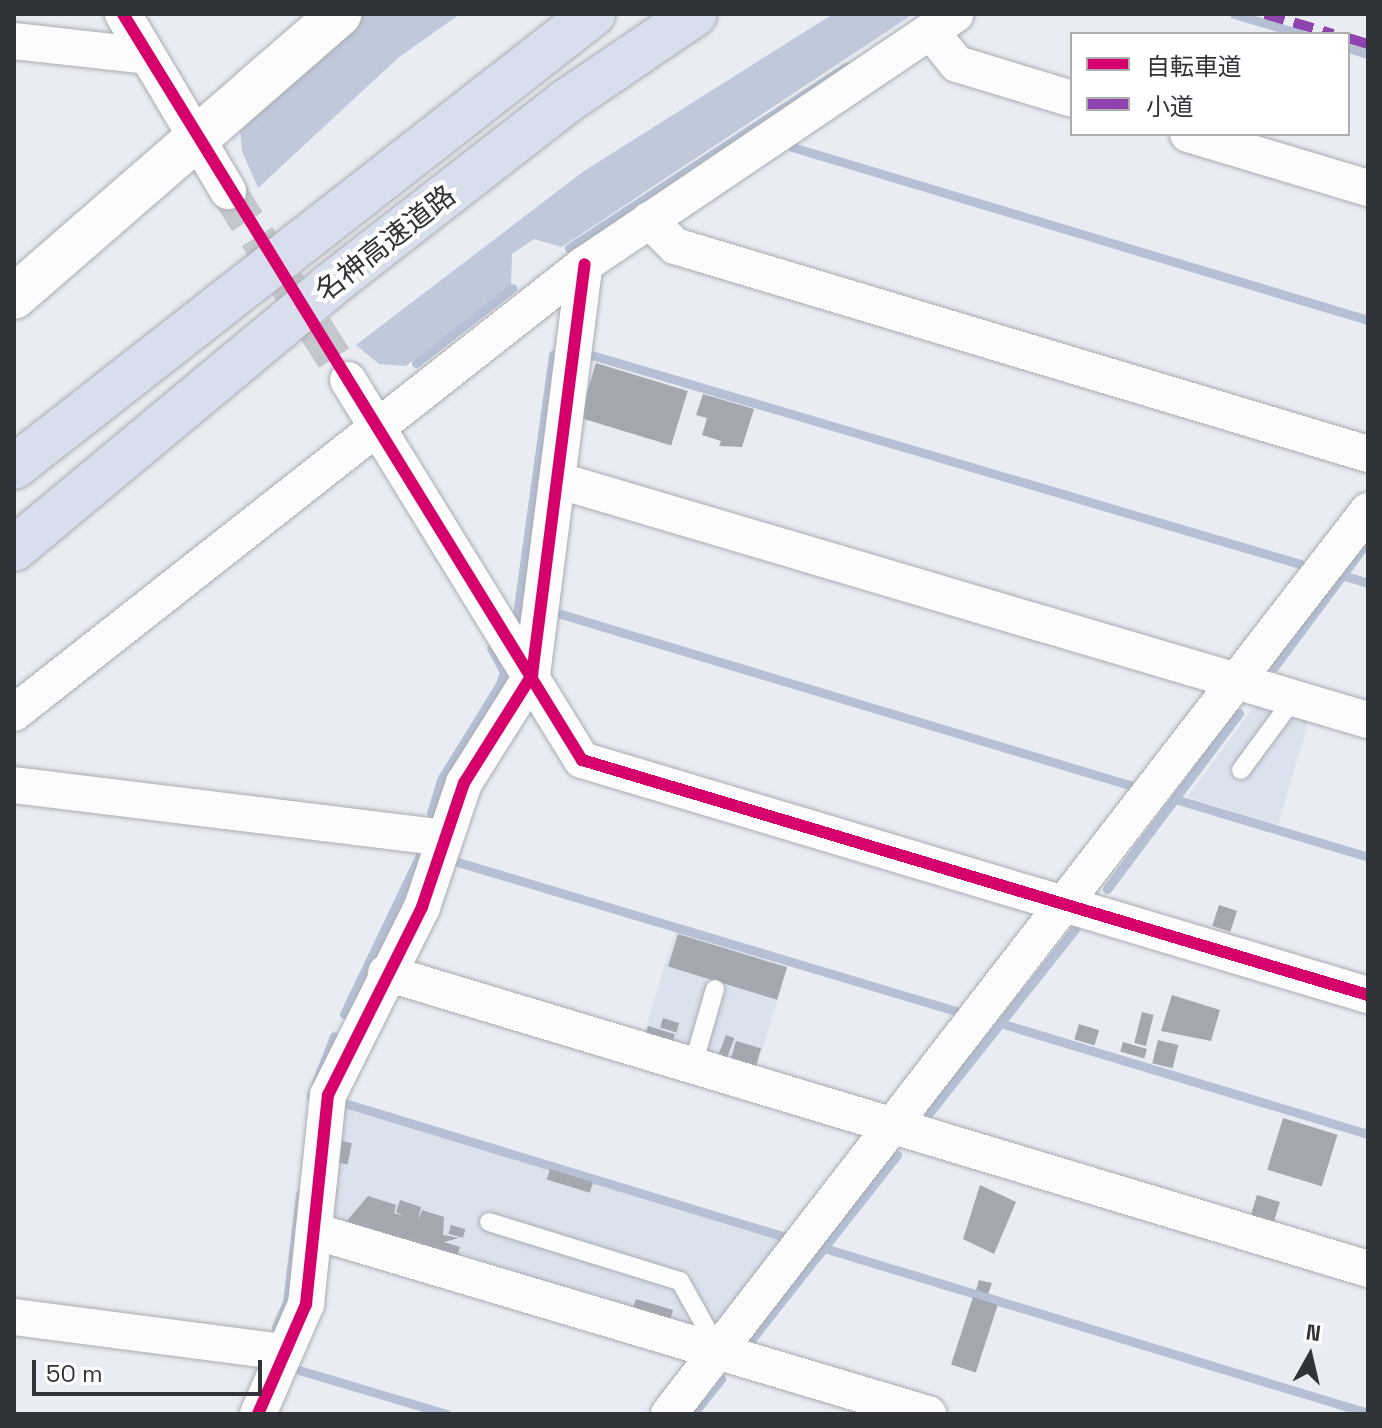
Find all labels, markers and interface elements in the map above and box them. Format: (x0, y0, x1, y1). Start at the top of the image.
legend (1070, 32, 1350, 136)
text: 自転車道 (1146, 51, 1242, 82)
text: 小道 (1146, 91, 1194, 122)
street label: 名神高速道路 (308, 178, 462, 308)
north arrow (1270, 1316, 1350, 1396)
text: N (1304, 1317, 1323, 1347)
scale bar (36, 1344, 266, 1394)
text: 50 m (46, 1358, 103, 1389)

